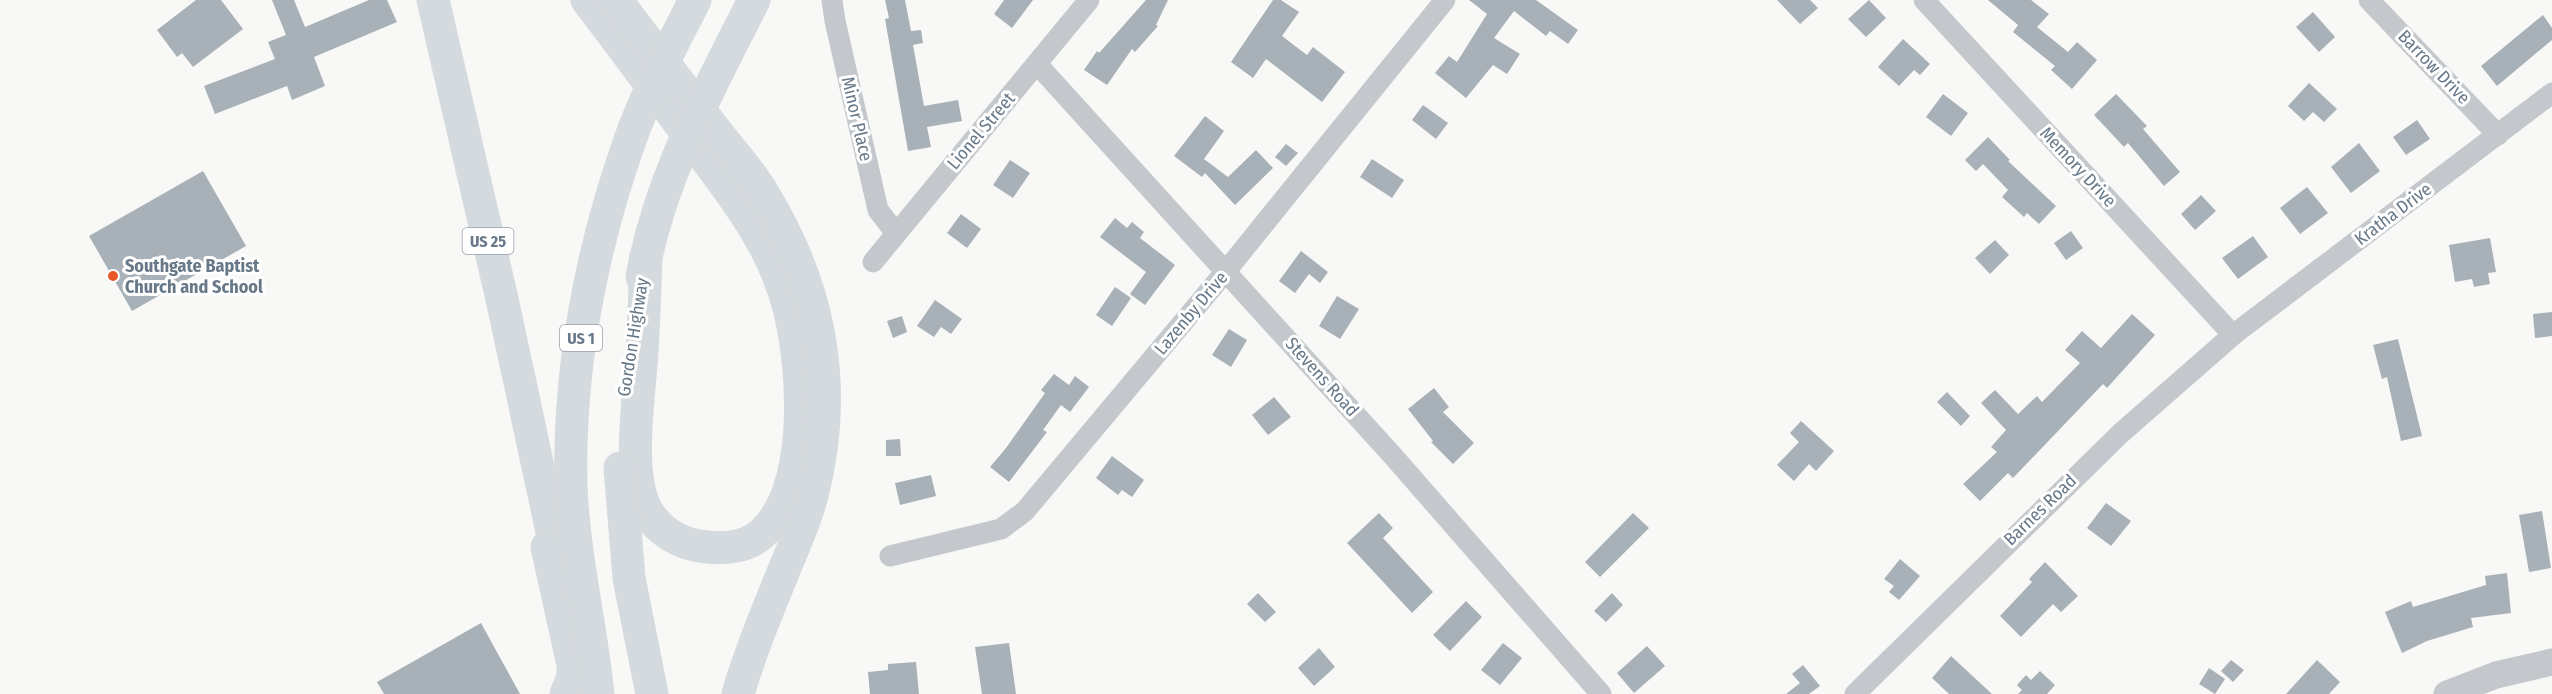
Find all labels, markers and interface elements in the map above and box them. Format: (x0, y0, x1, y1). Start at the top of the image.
street label: Barrow Drive (2393, 25, 2475, 109)
street label: Minor Place (837, 75, 877, 163)
street label: Lionel Street (942, 88, 1020, 174)
street label: Memory Drive (2035, 122, 2121, 212)
street label: Kratha Drive (2350, 178, 2436, 250)
road number: US 25 (462, 228, 514, 254)
place label: Southgate Baptist Church and School (125, 255, 263, 298)
street label: Lazenby Drive (1150, 267, 1232, 359)
marker: Southgate Baptist Church and School (106, 269, 120, 283)
street label: Gordon Highway (613, 276, 653, 398)
road number: US 1 (560, 325, 602, 351)
street label: Stevens Road (1281, 333, 1363, 421)
street label: Barnes Road (1999, 470, 2081, 550)

